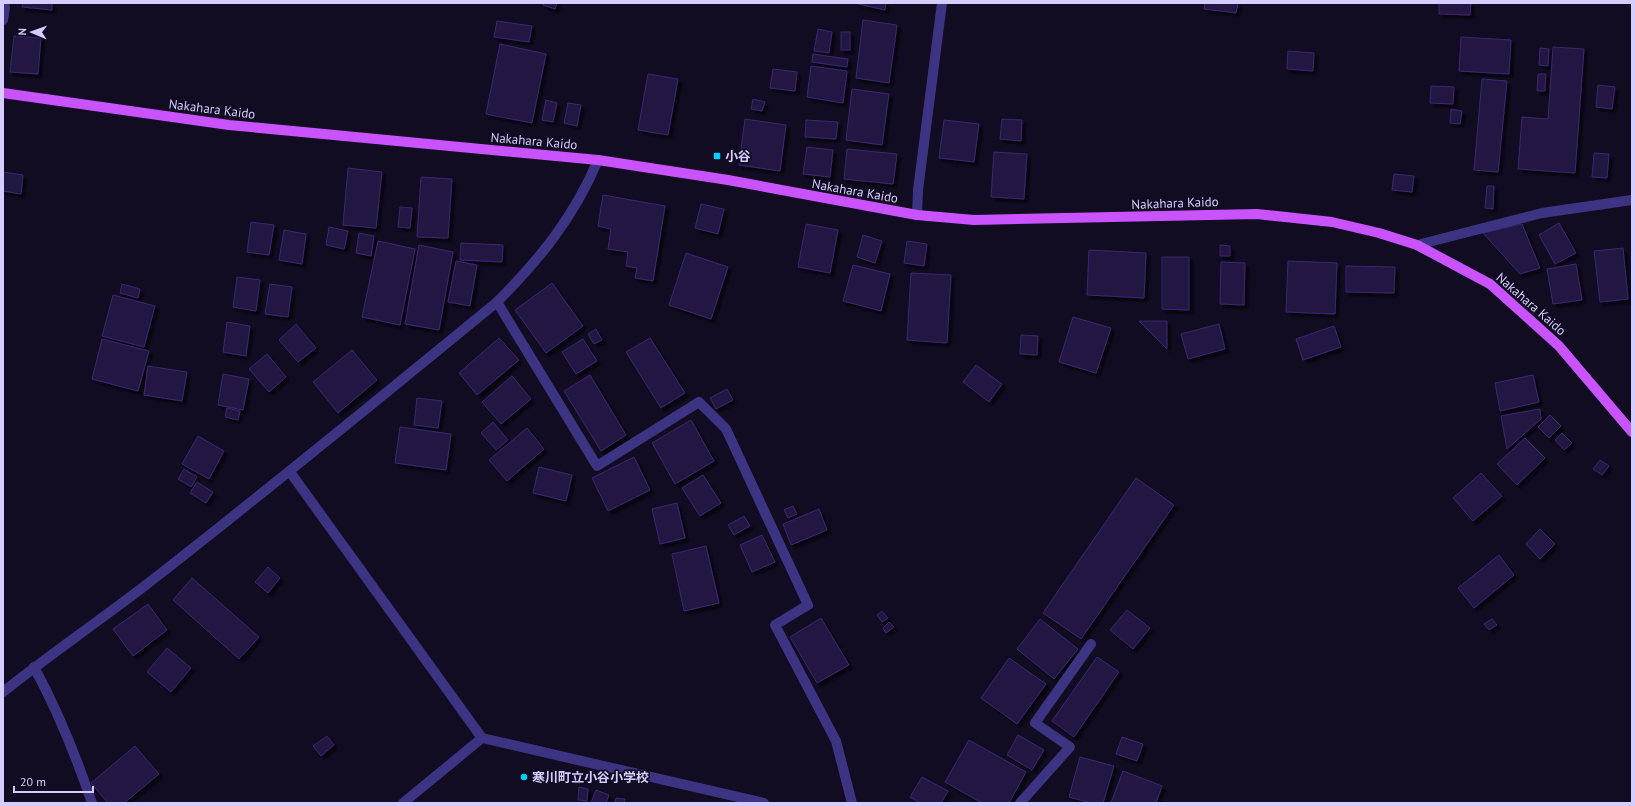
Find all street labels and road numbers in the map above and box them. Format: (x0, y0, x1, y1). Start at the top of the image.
street label: Nakahara Kaido (168, 95, 256, 123)
street label: Nakahara Kaido (490, 129, 578, 153)
street label: Nakahara Kaido (811, 175, 899, 207)
street label: Nakahara Kaido (1131, 193, 1219, 213)
street label: Nakahara Kaido (1493, 269, 1570, 339)

